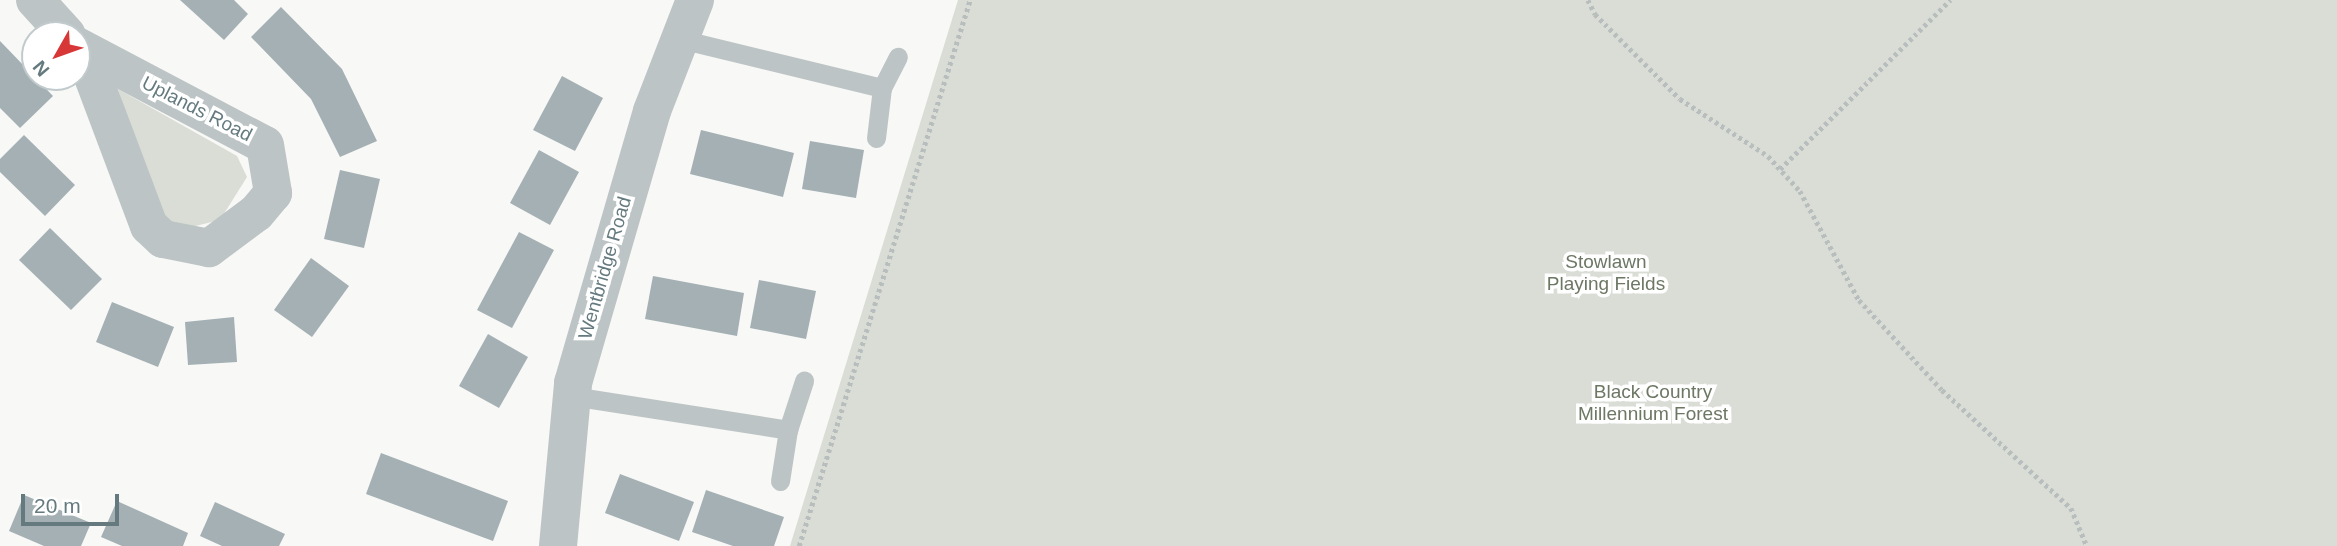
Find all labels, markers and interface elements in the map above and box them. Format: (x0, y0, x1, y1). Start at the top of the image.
north arrow (21, 21, 91, 91)
text: N (29, 57, 54, 81)
street label: Uplands Road (138, 72, 256, 146)
street label: Wentbridge Road (574, 194, 636, 342)
park label: Stowlawn Playing Fields (1547, 251, 1665, 295)
park label: Black Country Millennium Forest (1578, 381, 1728, 425)
scale bar (24, 480, 122, 524)
text: 20 m (34, 494, 81, 517)

